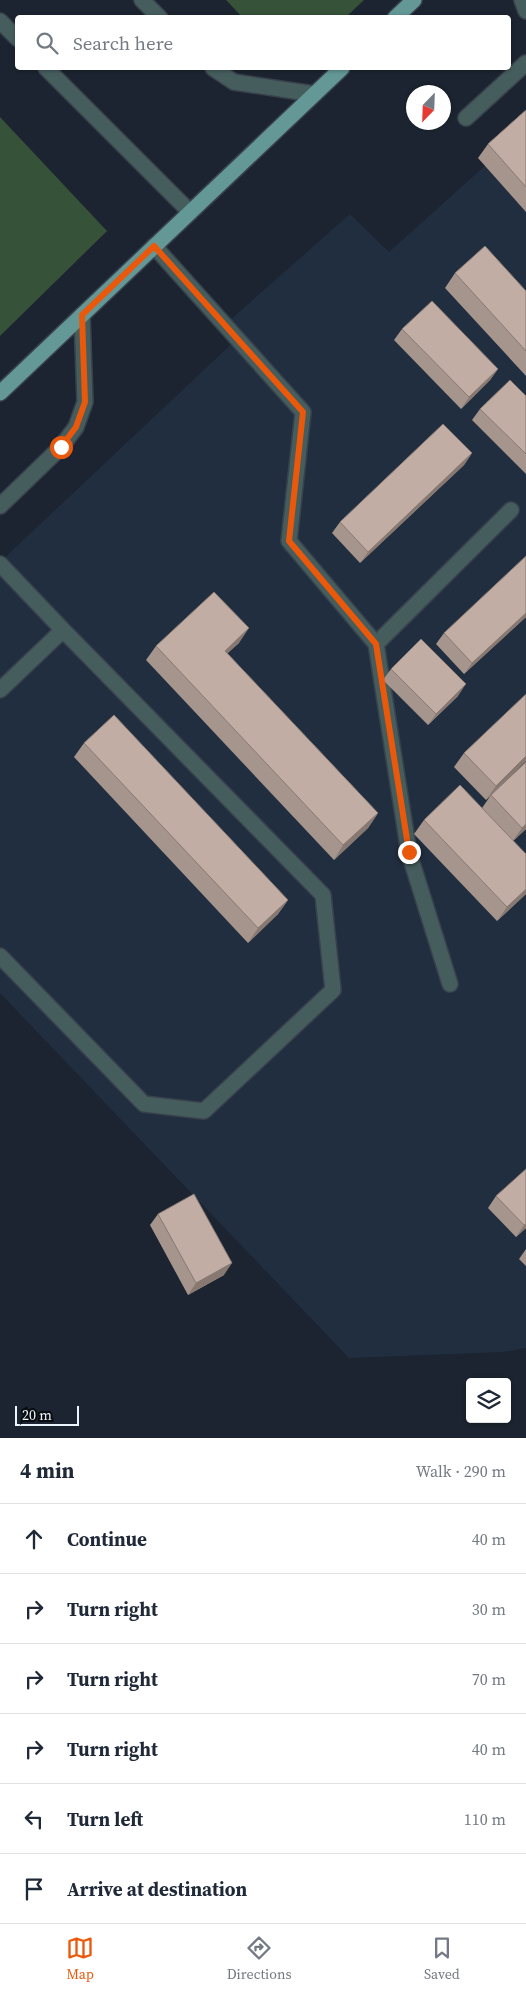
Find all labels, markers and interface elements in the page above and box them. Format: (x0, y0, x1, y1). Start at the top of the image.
search box (15, 15, 511, 70)
icon: search (33, 29, 61, 57)
text: Search here (73, 30, 173, 56)
north arrow (406, 85, 451, 130)
route start (50, 436, 73, 459)
route end (398, 841, 421, 864)
map controls (466, 1378, 511, 1423)
button: layers (466, 1378, 511, 1423)
scale bar (15, 1403, 79, 1426)
text: 20 m (22, 1405, 52, 1425)
text: 4 min (20, 1456, 75, 1485)
text: Walk · 290 m (416, 1460, 506, 1482)
icon: ahead (20, 1525, 48, 1553)
text: Continue (67, 1526, 147, 1552)
text: 40 m (472, 1528, 506, 1550)
icon: right (20, 1595, 48, 1623)
text: Turn right (67, 1596, 158, 1622)
text: 30 m (472, 1598, 506, 1620)
icon: right (20, 1665, 48, 1693)
text: Turn right (67, 1666, 158, 1692)
text: 70 m (472, 1668, 506, 1690)
icon: right (20, 1735, 48, 1763)
text: Turn right (67, 1736, 158, 1762)
text: 40 m (472, 1738, 506, 1760)
icon: left (20, 1805, 48, 1833)
text: Turn left (67, 1806, 143, 1832)
text: 110 m (464, 1808, 506, 1830)
icon: arrive (20, 1875, 48, 1903)
text: Arrive at destination (67, 1876, 247, 1902)
tab: Map (66, 1934, 94, 1984)
tab: Directions (227, 1934, 291, 1984)
tab: Saved (424, 1934, 460, 1984)

